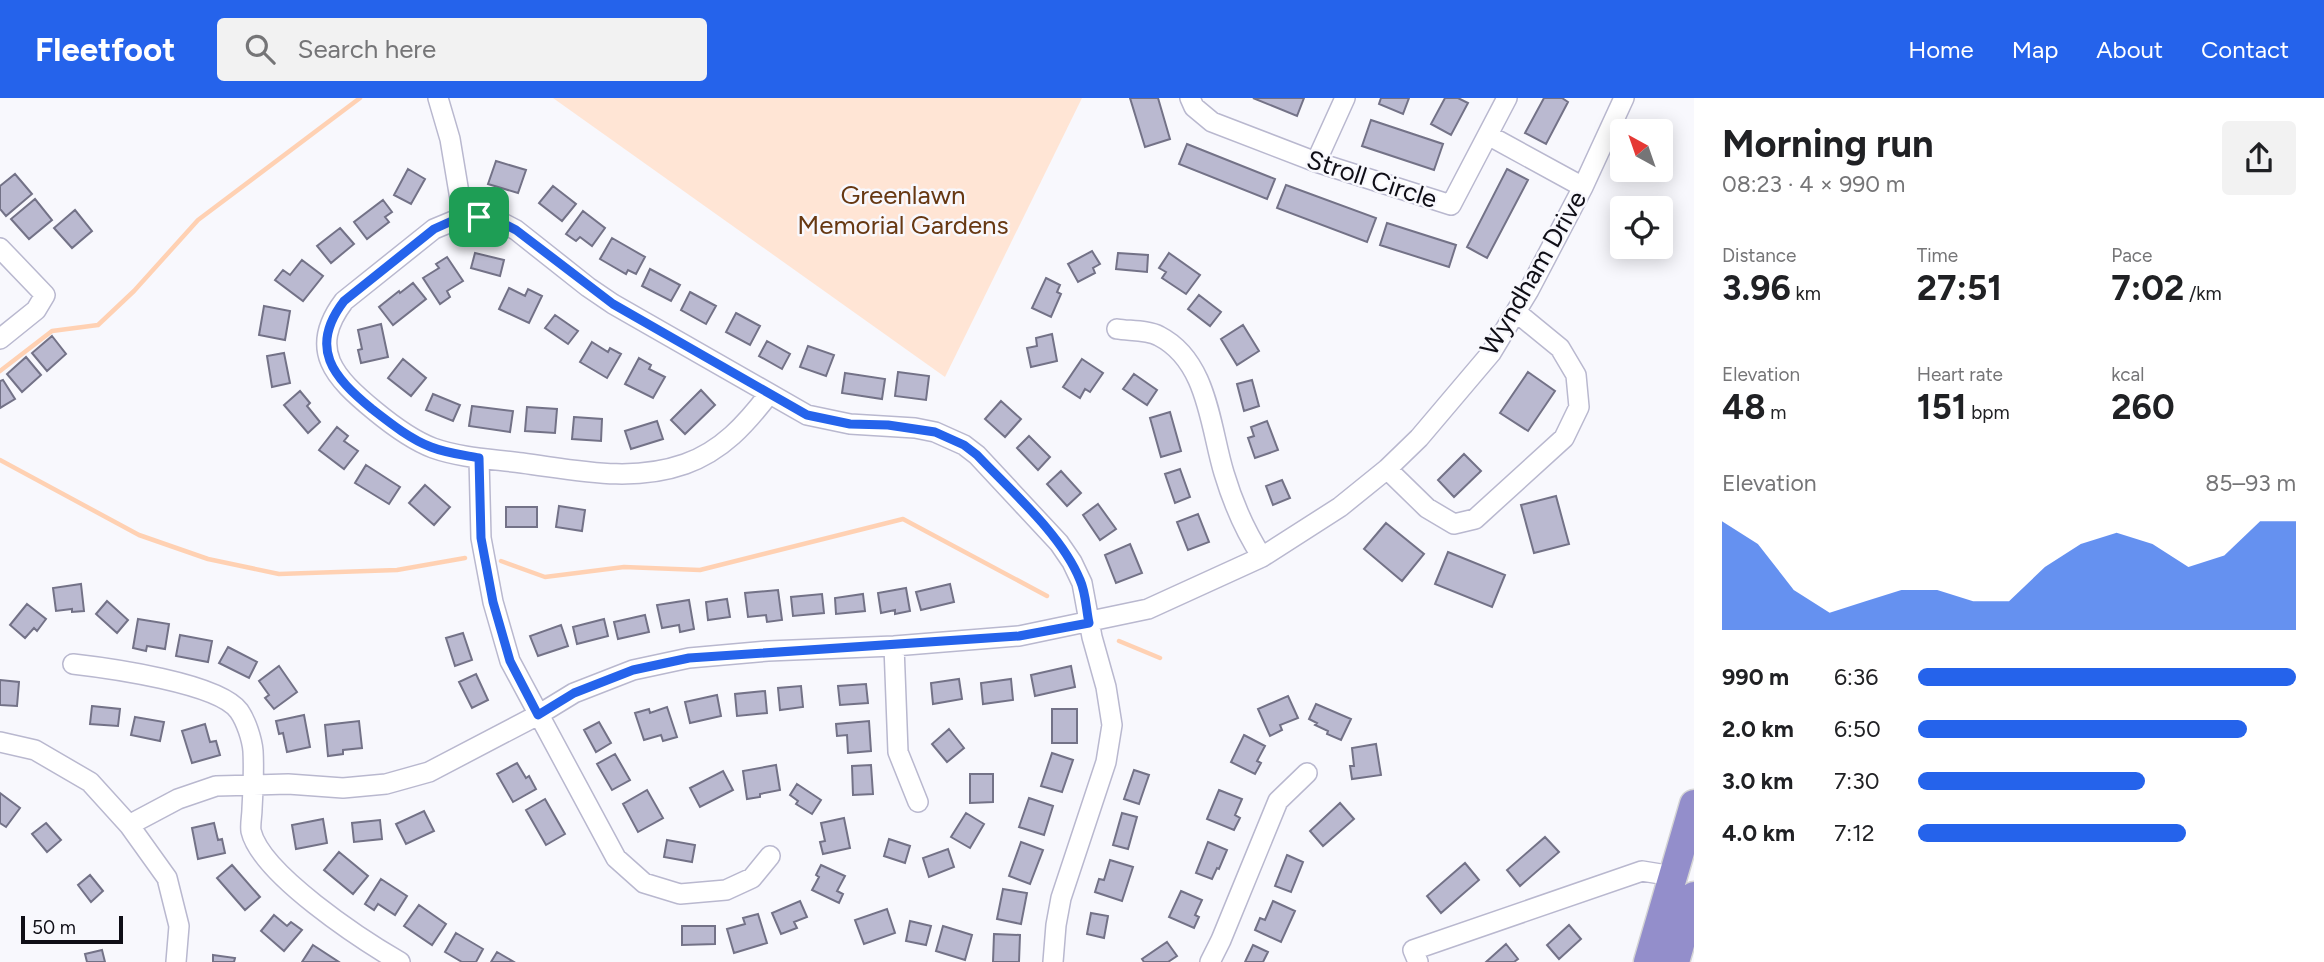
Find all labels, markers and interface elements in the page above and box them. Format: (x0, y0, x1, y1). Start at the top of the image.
search box (217, 18, 707, 81)
text: Fleetfoot (35, 30, 175, 69)
icon: search (241, 30, 279, 68)
text: Search here (297, 33, 436, 65)
text: Home (1908, 35, 1974, 64)
text: Map (2012, 35, 2058, 64)
text: About (2096, 35, 2163, 64)
text: Contact (2201, 35, 2289, 64)
north arrow (1610, 119, 1673, 182)
map controls (1610, 119, 1673, 259)
text: Morning run (1722, 121, 1934, 167)
button: share (2222, 121, 2296, 195)
street label: Stroll Circle (1303, 143, 1441, 215)
text: 08:23 · 4 × 990 m (1722, 170, 1905, 198)
park label: Greenlawn Memorial Gardens (797, 179, 1009, 241)
street label: Wyndham Drive (1473, 185, 1593, 361)
pin (449, 187, 509, 247)
button: locate (1610, 196, 1673, 259)
icon: arrive (460, 198, 498, 236)
text: Distance (1722, 244, 1796, 267)
text: Time (1917, 244, 1958, 267)
text: Pace (2111, 244, 2152, 267)
text: 3.96 (1722, 267, 1791, 309)
text: 27:51 (1917, 267, 2002, 309)
text: 7:02 (2111, 267, 2184, 309)
text: km (1791, 282, 1821, 305)
text: /km (2184, 282, 2222, 305)
text: Elevation (1722, 363, 1800, 386)
text: Heart rate (1917, 363, 2003, 386)
text: kcal (2111, 363, 2145, 386)
text: 48 (1722, 386, 1766, 428)
text: 151 (1917, 386, 1967, 428)
text: 260 (2111, 386, 2175, 428)
text: m (1766, 401, 1786, 424)
text: bpm (1967, 401, 2010, 424)
text: Elevation (1722, 469, 1817, 497)
text: 85–93 m (2205, 469, 2296, 497)
text: 990 m (1722, 663, 1789, 691)
text: 6:36 (1834, 663, 1878, 691)
text: 2.0 km (1722, 715, 1794, 743)
text: 6:50 (1834, 715, 1881, 743)
text: 3.0 km (1722, 767, 1793, 795)
text: 7:30 (1834, 767, 1879, 795)
text: 4.0 km (1722, 819, 1795, 847)
text: 7:12 (1834, 819, 1875, 847)
scale bar (21, 913, 122, 945)
text: 50 m (32, 916, 76, 939)

